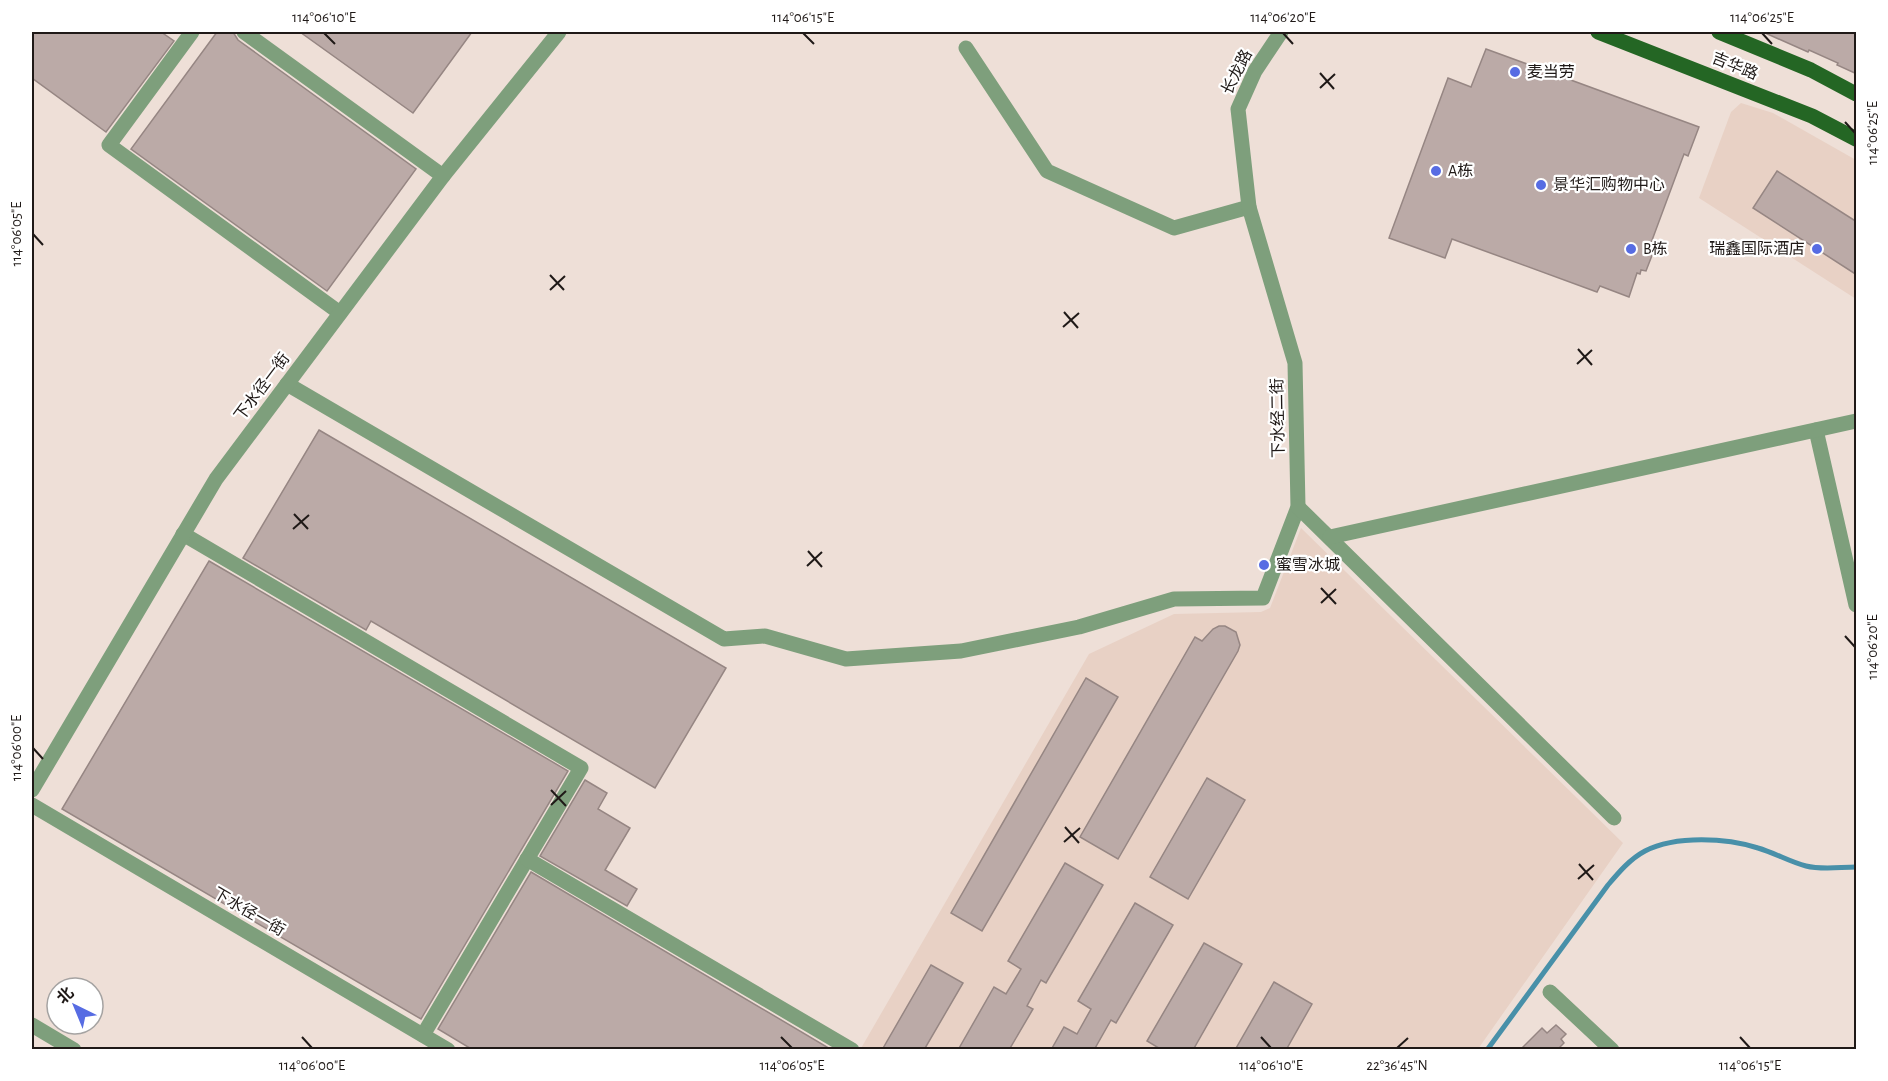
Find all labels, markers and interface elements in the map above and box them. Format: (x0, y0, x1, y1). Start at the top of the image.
text: 114°06'10"E (292, 10, 356, 25)
text: 114°06'15"E (772, 10, 834, 25)
text: 114°06'20"E (1250, 10, 1316, 25)
text: 114°06'25"E (1730, 10, 1794, 25)
street label: 长龙路 (1218, 47, 1255, 97)
street label: 吉华路 (1710, 49, 1761, 82)
place label: 麦当劳 (1527, 64, 1575, 80)
marker: 麦当劳 (1508, 65, 1522, 79)
text: 114°06'25"E (1865, 101, 1880, 165)
place label: A栋 (1448, 162, 1473, 179)
marker: A栋 (1429, 164, 1443, 178)
place label: 景华汇购物中心 (1553, 176, 1665, 193)
marker: 景华汇购物中心 (1534, 178, 1548, 192)
text: 114°06'05"E (9, 201, 24, 267)
place label: B栋 (1643, 240, 1668, 257)
place label: 瑞鑫国际酒店 (1709, 240, 1805, 257)
marker: B栋 (1624, 242, 1638, 256)
marker: 瑞鑫国际酒店 (1810, 242, 1824, 256)
street label: 下水径一街 (231, 350, 292, 424)
street label: 下水经二街 (1268, 378, 1287, 458)
place label: 蜜雪冰城 (1276, 556, 1340, 573)
marker: 蜜雪冰城 (1257, 558, 1271, 572)
text: 114°06'20"E (1865, 614, 1880, 680)
text: 114°06'00"E (9, 715, 24, 781)
street label: 下水径一街 (210, 884, 288, 939)
north arrow (45, 976, 105, 1036)
text: 北 (53, 984, 77, 1007)
text: 114°06'00"E (279, 1058, 345, 1073)
text: 114°06'05"E (759, 1058, 825, 1073)
text: 114°06'10"E (1239, 1058, 1303, 1073)
text: 22°36'45"N (1366, 1058, 1428, 1073)
text: 114°06'15"E (1719, 1058, 1781, 1073)

